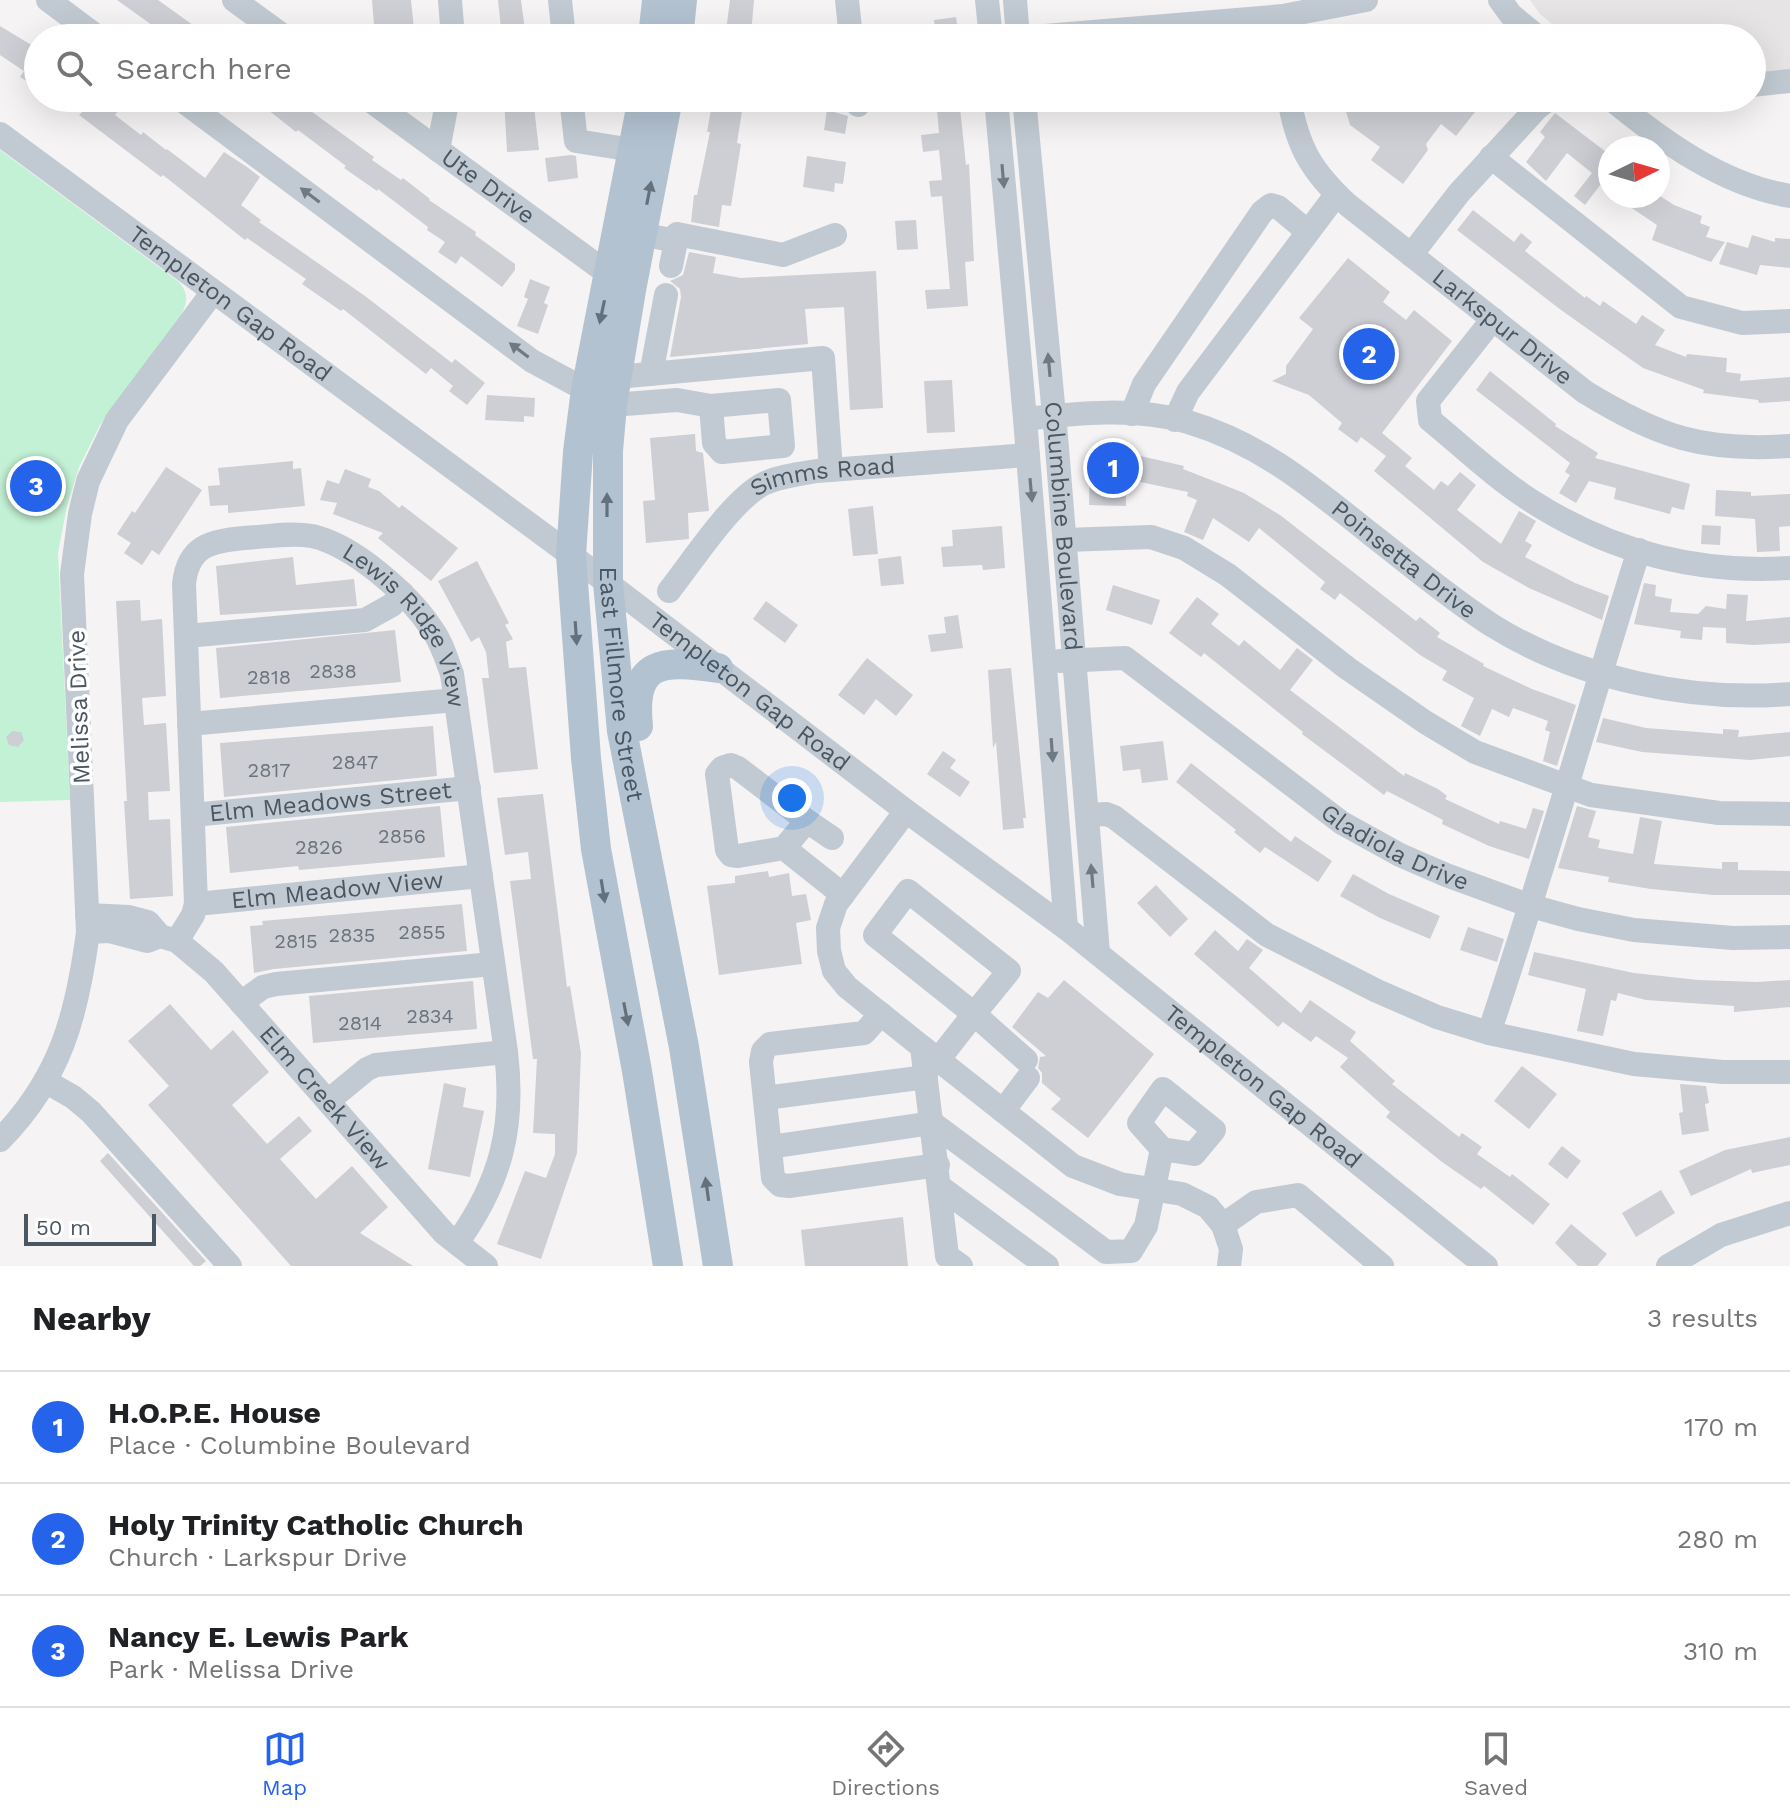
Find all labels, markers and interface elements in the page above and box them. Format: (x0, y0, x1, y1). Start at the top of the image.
search box (24, 24, 1766, 112)
icon: search (52, 46, 96, 90)
text: Search here (116, 51, 292, 86)
north arrow (1598, 136, 1670, 208)
street label: Ute Drive (436, 143, 540, 230)
one-way arrow (997, 164, 1010, 189)
one-way arrow (644, 180, 656, 205)
one-way arrow (300, 188, 321, 204)
street label: Templeton Gap Road (123, 220, 337, 388)
street label: Larkspur Drive (1427, 263, 1578, 391)
one-way arrow (595, 300, 608, 325)
pin: 2 (1343, 324, 1395, 384)
one-way arrow (509, 343, 529, 359)
one-way arrow (1043, 352, 1056, 377)
street label: Columbine Boulevard (1039, 400, 1087, 652)
pin: 1 (1087, 438, 1139, 498)
street label: Simms Road (745, 451, 896, 502)
pin: 3 (10, 456, 62, 516)
one-way arrow (1024, 478, 1037, 503)
one-way arrow (601, 492, 613, 517)
street label: Poinsetta Drive (1326, 494, 1482, 625)
street label: Lewis Ridge View (338, 537, 471, 709)
street label: East Fillmore Street (594, 566, 649, 804)
street label: Templeton Gap Road (644, 606, 855, 777)
one-way arrow (570, 621, 583, 646)
street label: Melissa Drive (62, 630, 96, 784)
house number: 2838 (309, 659, 357, 683)
house number: 2818 (247, 665, 291, 689)
one-way arrow (1046, 738, 1059, 763)
house number: 2847 (332, 750, 378, 774)
house number: 2817 (248, 758, 291, 782)
street label: Elm Meadows Street (208, 776, 453, 827)
your location (772, 778, 812, 818)
street label: Gladiola Drive (1315, 798, 1473, 896)
house number: 2856 (378, 824, 426, 848)
house number: 2826 (295, 835, 343, 859)
one-way arrow (1085, 863, 1098, 888)
street label: Elm Meadow View (230, 866, 445, 914)
one-way arrow (597, 879, 609, 904)
house number: 2855 (398, 920, 446, 944)
house number: 2835 (329, 923, 375, 947)
house number: 2815 (274, 929, 318, 953)
street label: Templeton Gap Road (1159, 999, 1367, 1174)
one-way arrow (620, 1001, 632, 1026)
house number: 2834 (406, 1004, 454, 1028)
house number: 2814 (338, 1011, 382, 1035)
street label: Elm Creek View (254, 1020, 396, 1176)
one-way arrow (700, 1176, 713, 1201)
scale bar (24, 1210, 156, 1246)
text: 50 m (36, 1215, 91, 1240)
text: Nearby (32, 1298, 151, 1338)
text: 3 results (1647, 1303, 1758, 1333)
text: H.O.P.E. House (108, 1395, 321, 1430)
text: 1 (52, 1412, 64, 1442)
text: 170 m (1684, 1412, 1758, 1442)
text: Place · Columbine Boulevard (108, 1430, 471, 1460)
text: Holy Trinity Catholic Church (108, 1507, 524, 1542)
text: 2 (50, 1524, 66, 1554)
text: 280 m (1677, 1524, 1758, 1554)
text: Church · Larkspur Drive (108, 1542, 407, 1572)
text: Nancy E. Lewis Park (108, 1619, 408, 1654)
text: 3 (50, 1636, 66, 1666)
text: 310 m (1683, 1636, 1758, 1666)
text: Park · Melissa Drive (108, 1654, 354, 1684)
tab: Map (262, 1727, 307, 1800)
tab: Directions (831, 1727, 940, 1800)
tab: Saved (1464, 1727, 1528, 1800)

